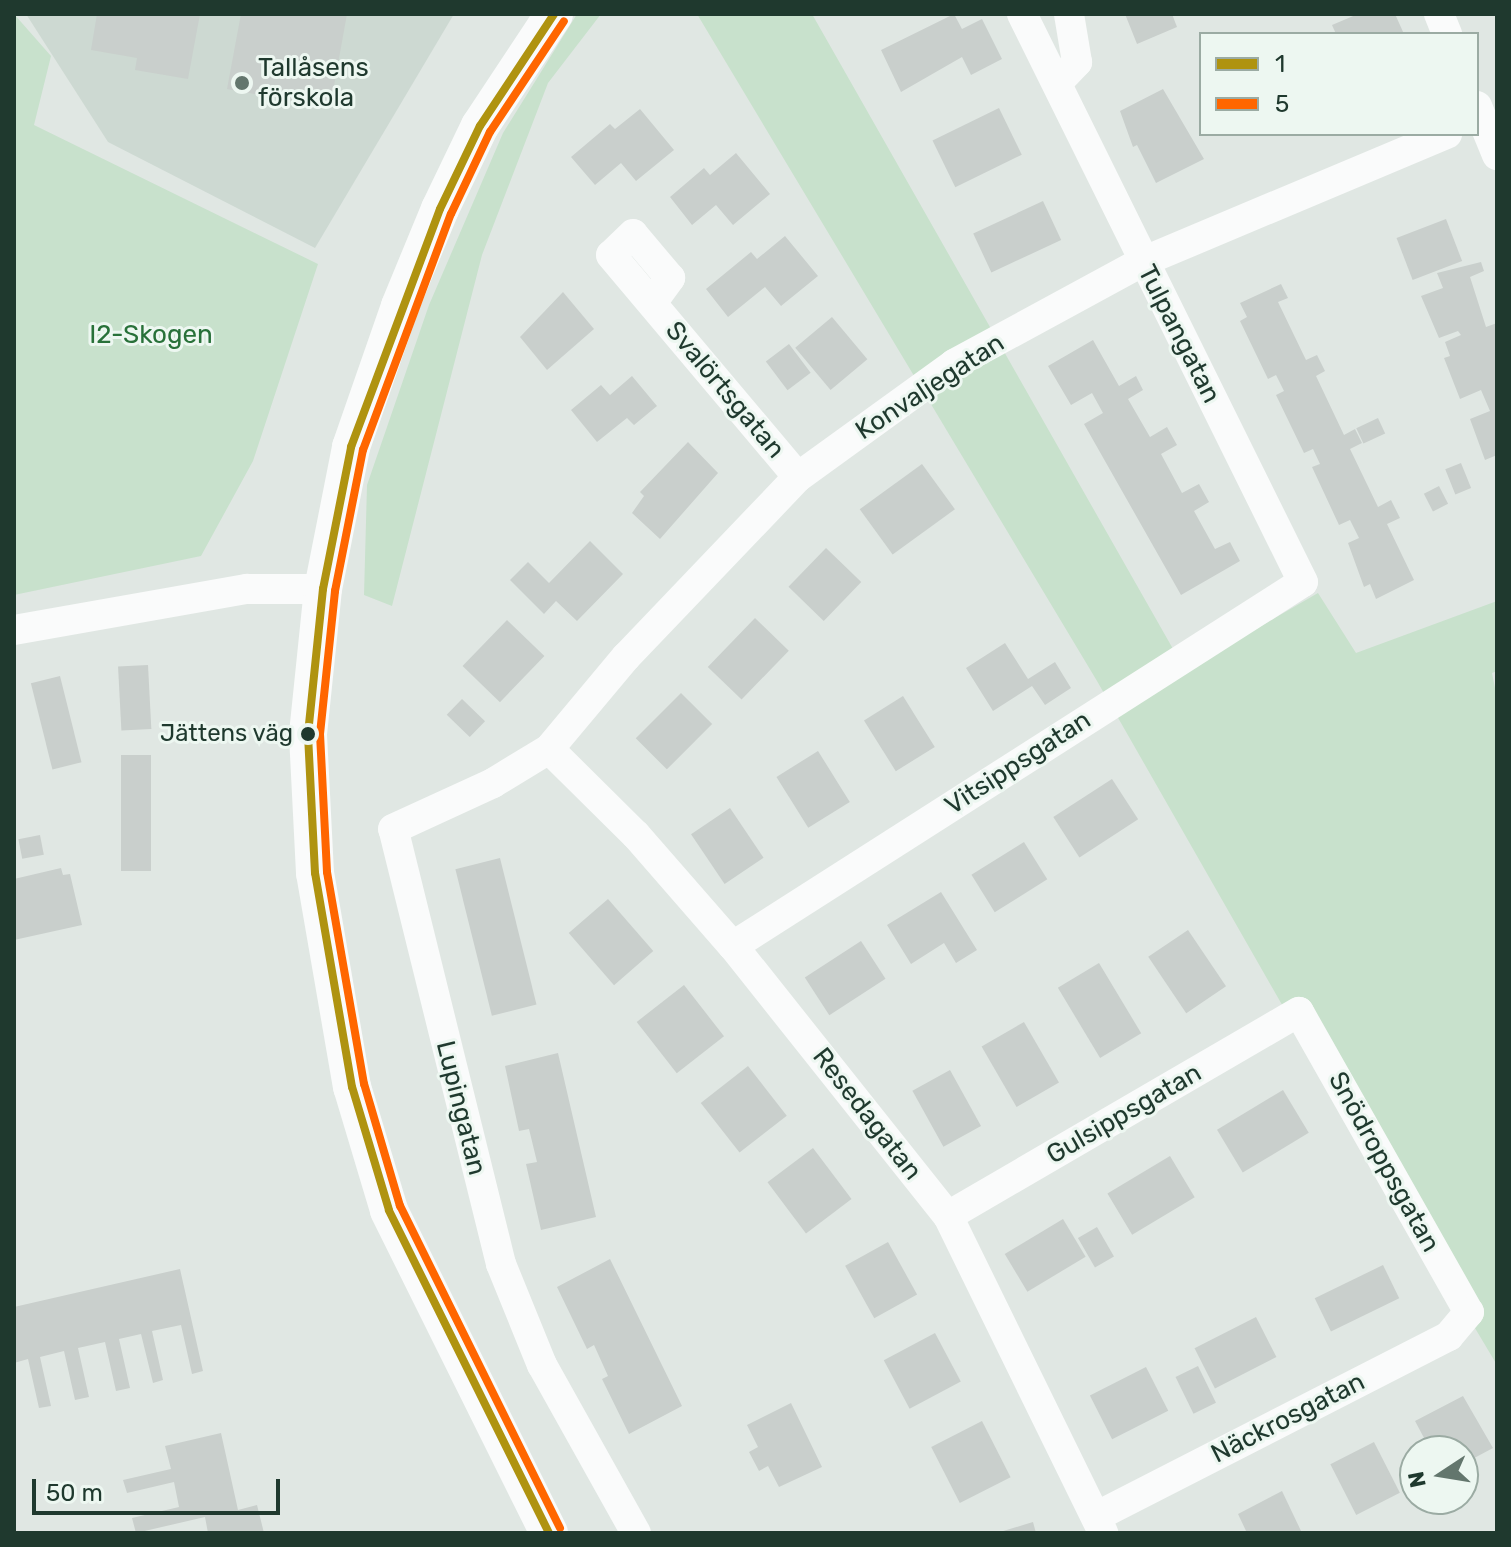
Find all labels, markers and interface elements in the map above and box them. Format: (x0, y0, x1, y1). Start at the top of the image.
legend (1199, 32, 1479, 136)
text: 1 (1275, 50, 1285, 78)
place label: Tallåsens förskola (258, 52, 369, 114)
marker: Tallåsens förskola (233, 74, 251, 92)
text: 5 (1275, 90, 1289, 118)
street label: Tulpangatan (1131, 260, 1227, 408)
street label: Svalörtsgatan (659, 315, 791, 465)
park label: I2-Skogen (89, 319, 213, 351)
street label: Konvaljegatan (850, 327, 1010, 447)
street label: Vitsippsgatan (939, 704, 1097, 822)
place label: Jättens väg (159, 720, 293, 748)
marker: Jättens väg (300, 726, 316, 742)
street label: Lupingatan (429, 1038, 493, 1178)
street label: Resedagatan (806, 1042, 928, 1186)
street label: Gulsippsgatan (1041, 1057, 1207, 1171)
street label: Snödroppsgatan (1322, 1066, 1446, 1258)
street label: Näckrosgatan (1206, 1366, 1370, 1470)
north arrow (1399, 1435, 1479, 1515)
scale bar (36, 1463, 284, 1513)
text: N (1402, 1469, 1432, 1490)
text: 50 m (46, 1479, 103, 1507)

